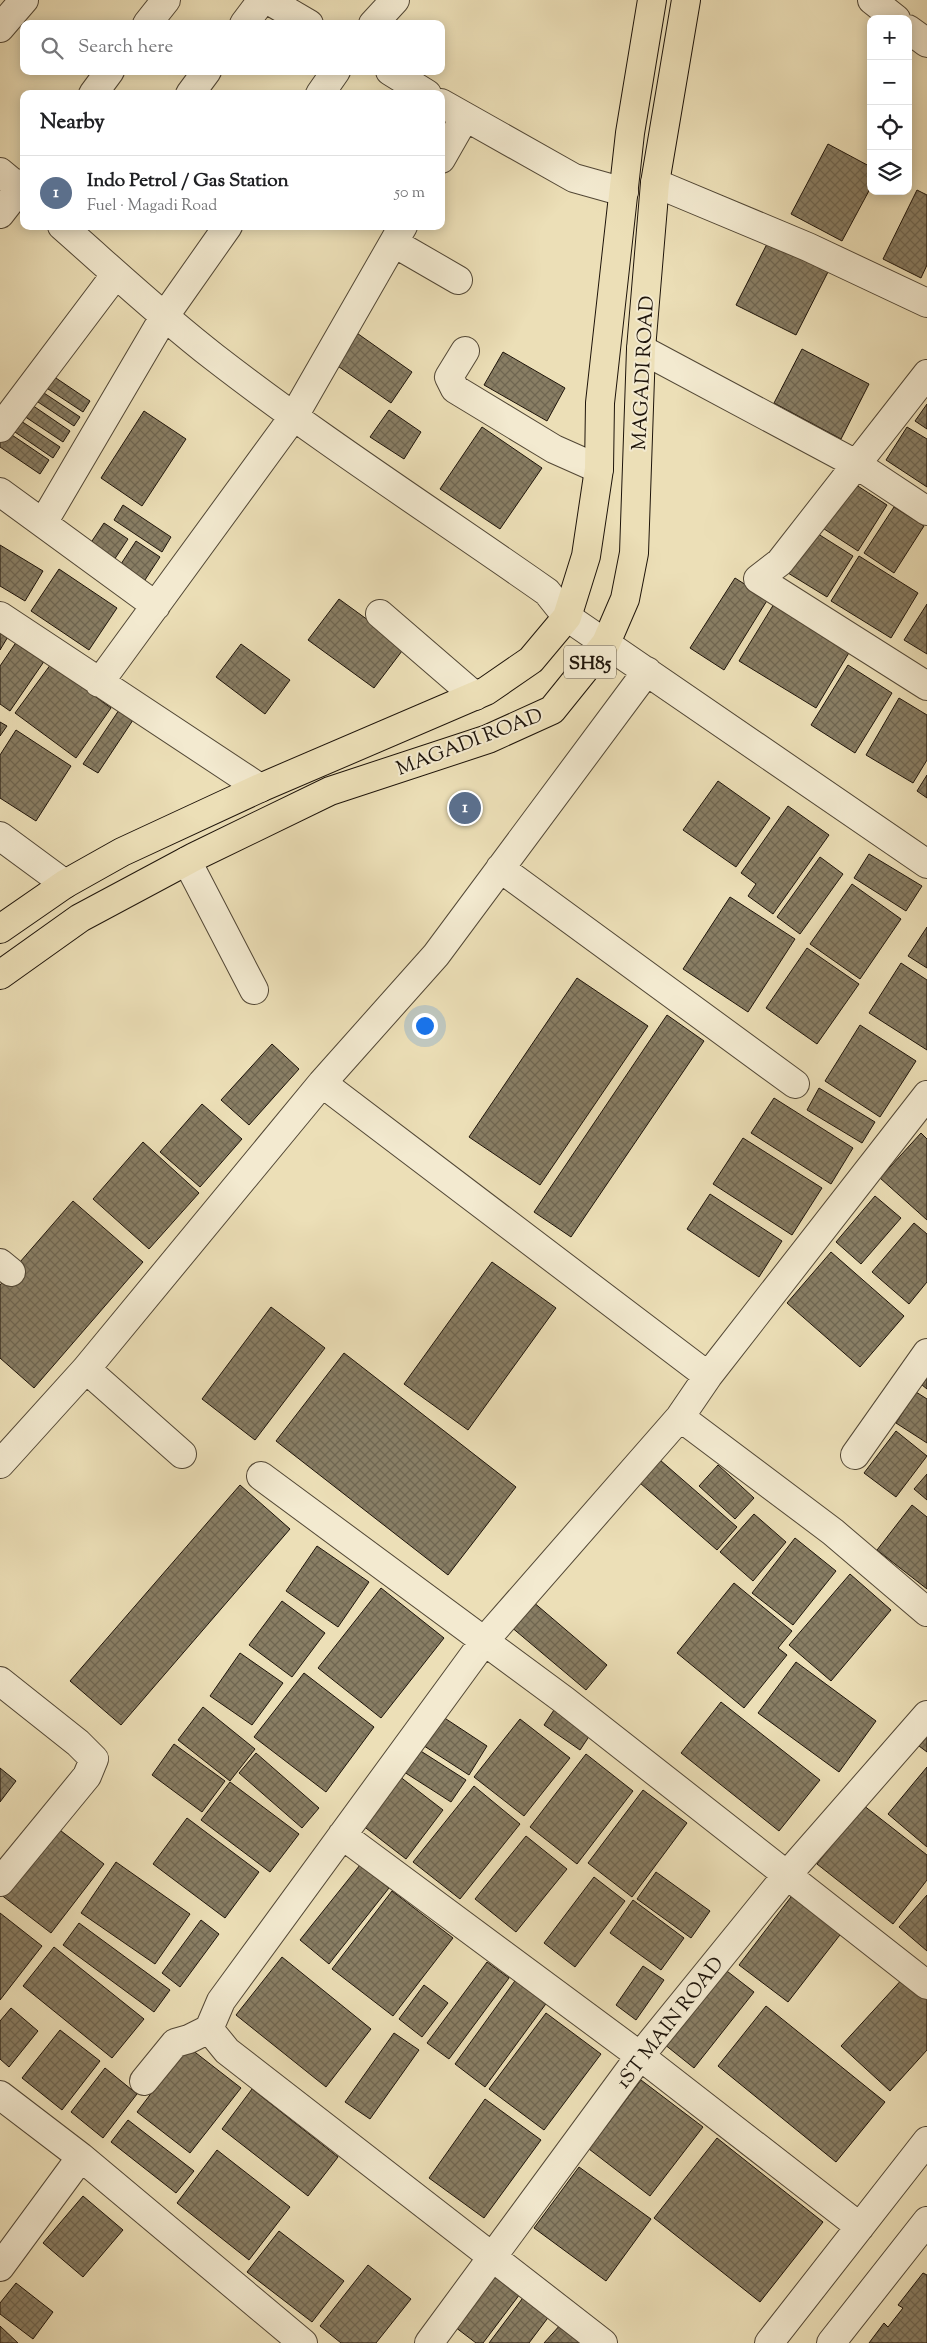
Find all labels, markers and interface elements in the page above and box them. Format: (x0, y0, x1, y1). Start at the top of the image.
map controls (867, 15, 912, 195)
button: + (867, 15, 912, 60)
search box (20, 20, 445, 75)
icon: search (38, 34, 66, 62)
text: Search here (78, 34, 173, 61)
button: − (867, 60, 912, 105)
button: locate (867, 105, 912, 150)
text: Nearby (40, 108, 105, 138)
button: layers (867, 150, 912, 195)
text: Indo Petrol / Gas Station (87, 168, 289, 195)
text: 1 (53, 182, 59, 205)
text: 50 m (394, 182, 425, 205)
text: Fuel · Magadi Road (87, 195, 217, 218)
street label: MAGADI ROAD (626, 295, 663, 451)
road number: SH85 (564, 646, 616, 679)
street label: MAGADI ROAD (392, 702, 547, 785)
pin: 1 (449, 789, 481, 827)
your location (412, 1013, 438, 1039)
street label: 1ST MAIN ROAD (610, 1951, 732, 2096)

